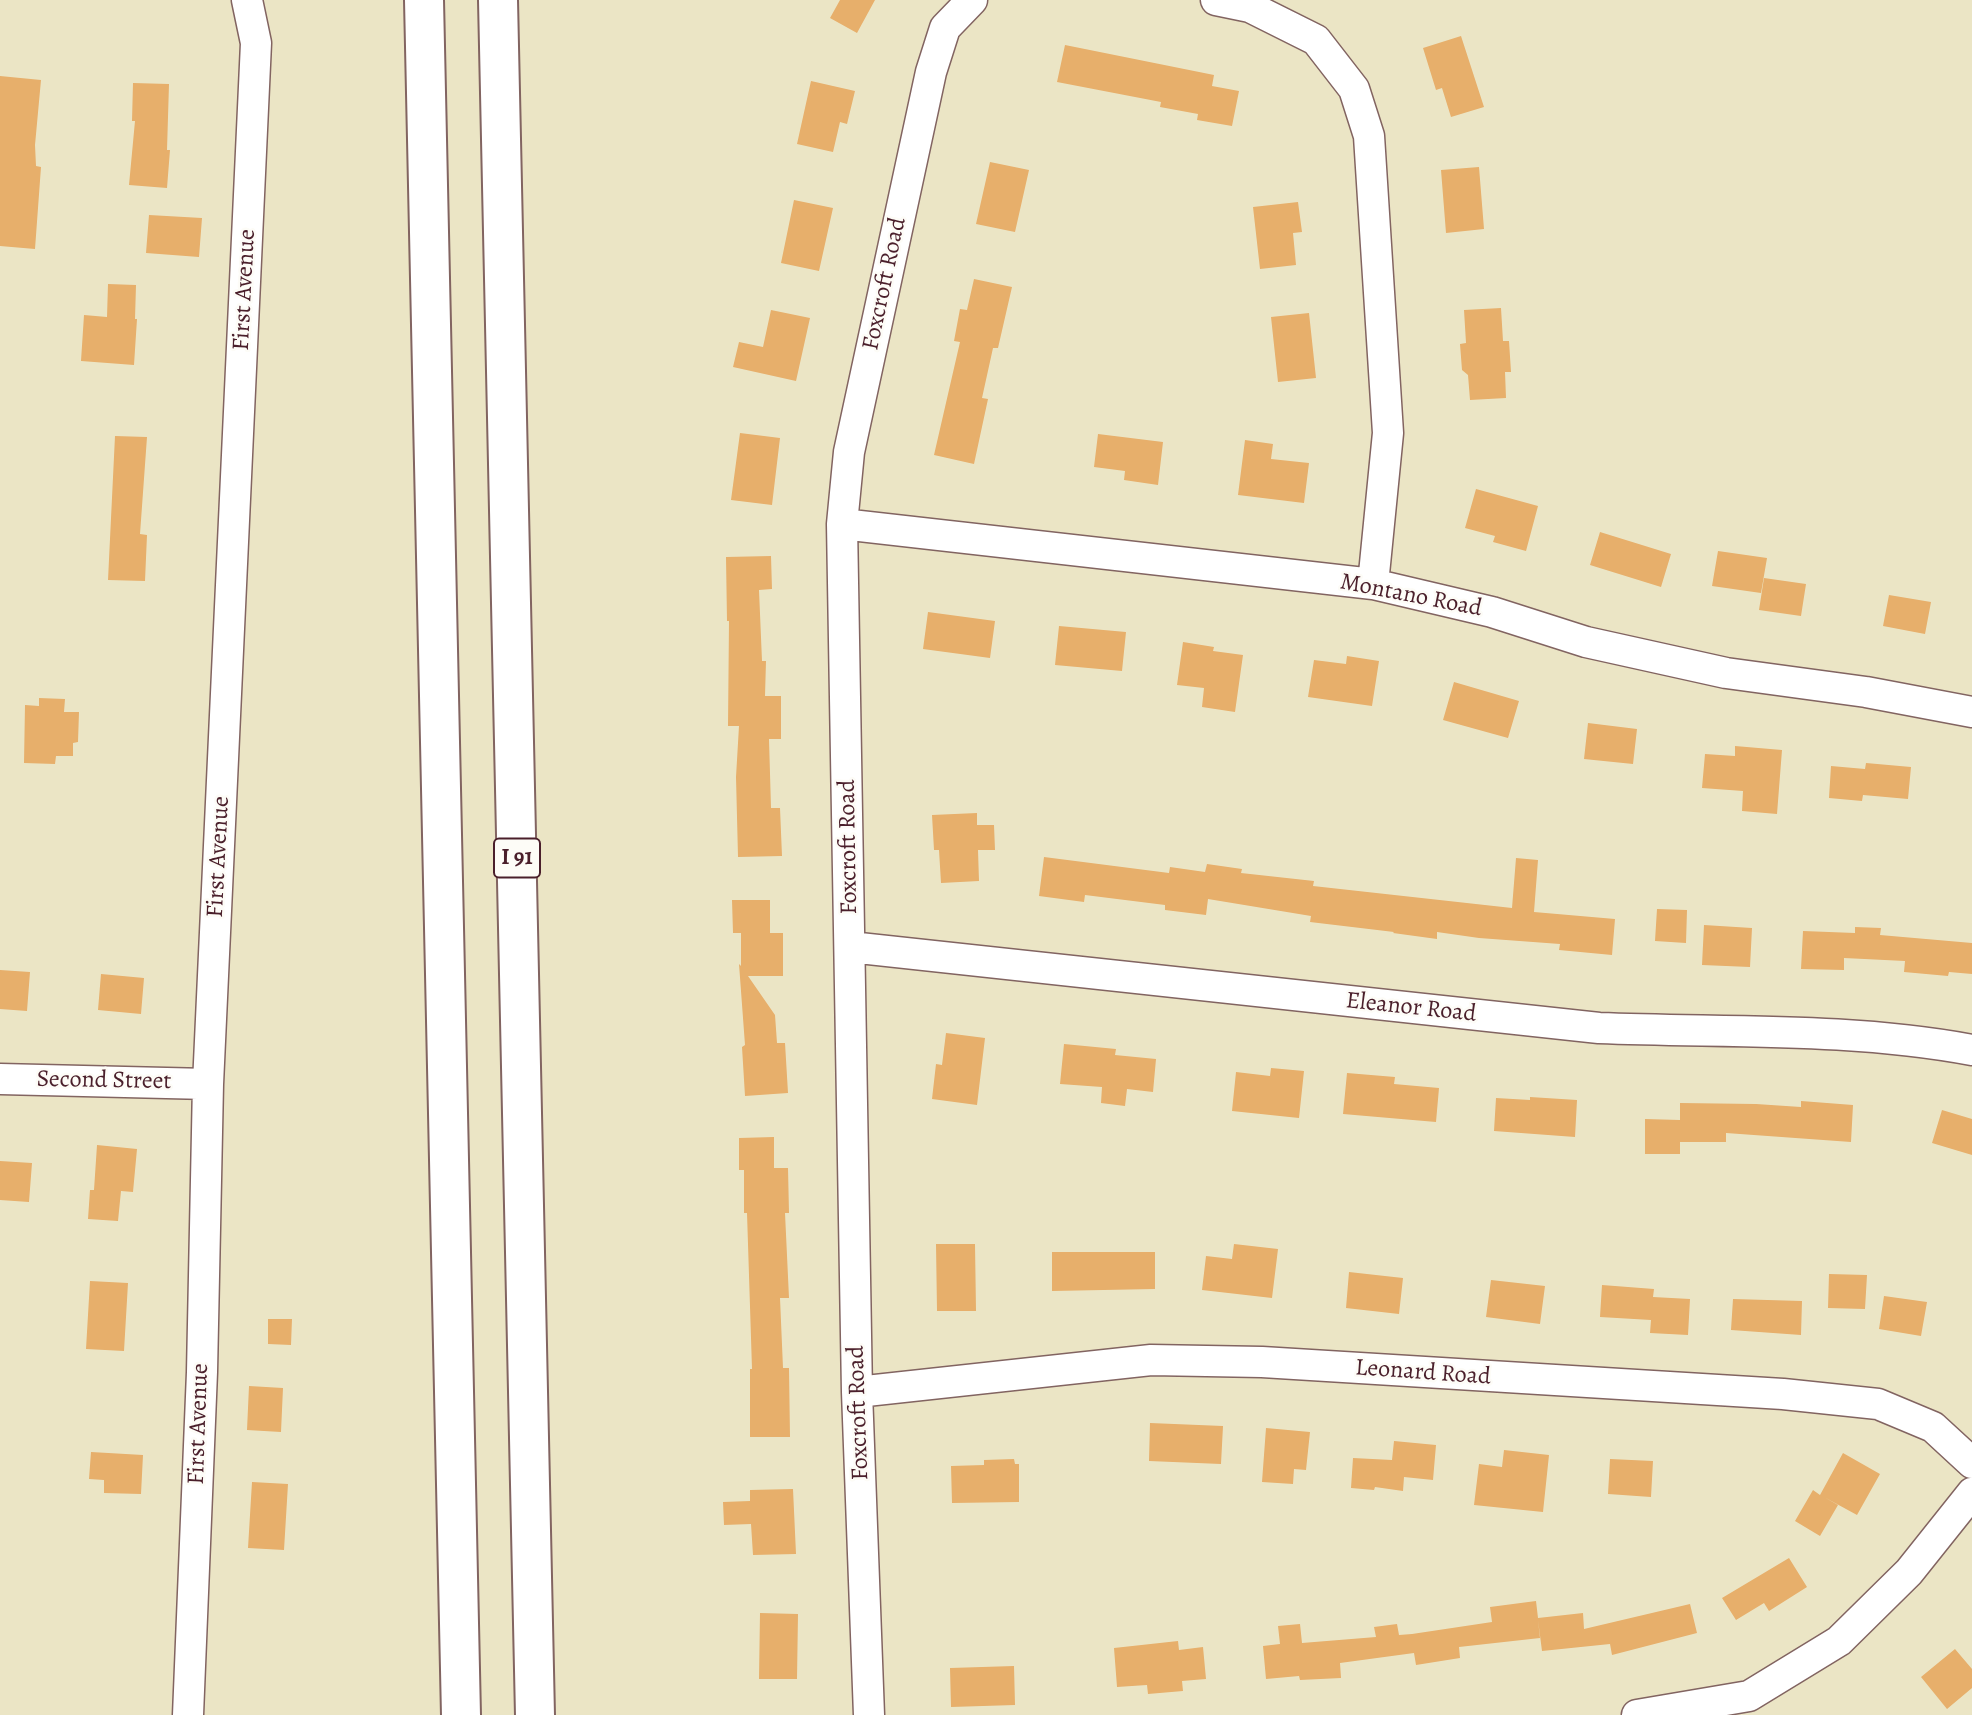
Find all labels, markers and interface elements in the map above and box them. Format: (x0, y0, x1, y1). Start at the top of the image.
street label: Foxcroft Road (857, 215, 913, 353)
street label: First Avenue (227, 229, 263, 351)
street label: Montano Road (1338, 568, 1484, 624)
street label: Foxcroft Road (833, 779, 865, 915)
street label: First Avenue (201, 796, 237, 918)
road number: I 91 (494, 838, 540, 878)
street label: Eleanor Road (1344, 987, 1478, 1029)
street label: Second Street (36, 1065, 172, 1097)
street label: Foxcroft Road (842, 1345, 876, 1481)
street label: Leonard Road (1354, 1354, 1492, 1392)
street label: First Avenue (182, 1363, 216, 1485)

